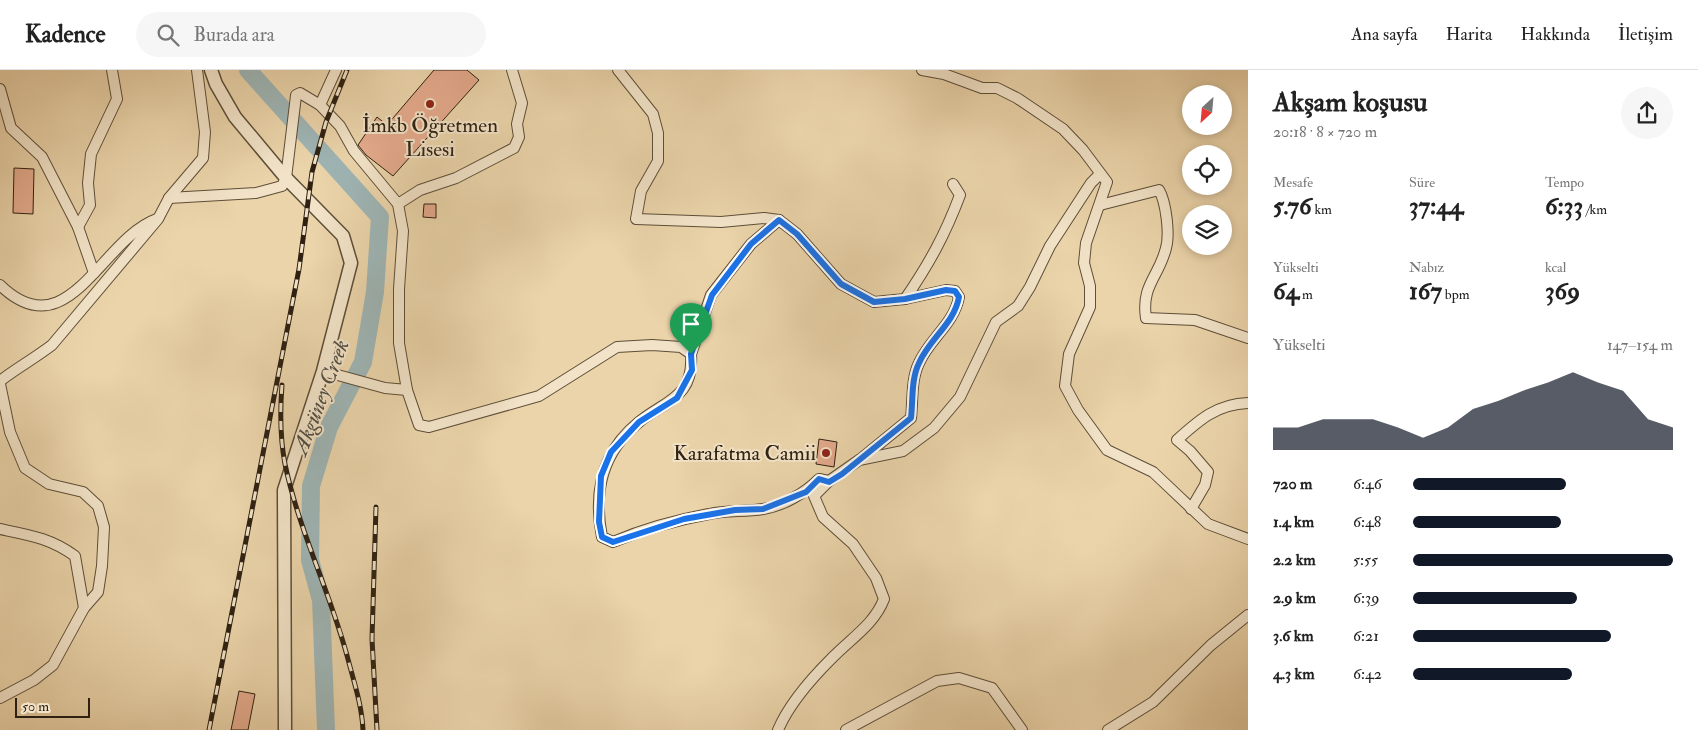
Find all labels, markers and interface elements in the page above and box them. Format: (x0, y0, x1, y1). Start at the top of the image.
search box (136, 12, 486, 57)
text: Kadence (25, 19, 106, 50)
icon: search (154, 21, 182, 49)
text: Burada ara (194, 23, 275, 47)
text: Ana sayfa (1351, 23, 1418, 46)
text: Harita (1446, 23, 1493, 46)
text: Hakkında (1521, 23, 1590, 46)
text: İletişim (1618, 23, 1673, 46)
north arrow (1182, 85, 1232, 135)
map controls (1182, 85, 1232, 255)
text: Akşam koşusu (1273, 85, 1427, 120)
button: share (1621, 87, 1673, 139)
marker: İmkb Öğretmen Lisesi (424, 98, 436, 110)
place label: İmkb Öğretmen Lisesi (362, 112, 498, 163)
text: 20:18 · 8 × 720 m (1273, 122, 1377, 142)
button: locate (1182, 145, 1232, 195)
text: Mesafe (1273, 174, 1313, 191)
text: Süre (1409, 174, 1435, 191)
text: Tempo (1545, 174, 1584, 191)
text: 5.76 (1273, 191, 1312, 222)
text: 37:44 (1409, 191, 1463, 222)
text: 6:33 (1545, 191, 1583, 222)
text: km (1312, 201, 1332, 218)
text: /km (1583, 201, 1607, 218)
button: layers (1182, 205, 1232, 255)
text: Yükselti (1273, 259, 1319, 276)
text: Nabız (1409, 259, 1444, 276)
text: kcal (1545, 259, 1566, 276)
text: 64 (1273, 276, 1299, 307)
text: 167 (1409, 276, 1442, 307)
text: 369 (1545, 276, 1580, 307)
text: m (1299, 286, 1313, 303)
text: bpm (1442, 286, 1470, 303)
pin (670, 303, 712, 354)
icon: arrive (677, 310, 705, 338)
text: Yükselti (1273, 335, 1325, 355)
text: 147–154 m (1607, 335, 1673, 355)
water label: Akgüney Creek (285, 336, 356, 461)
place label: Karafatma Camii (673, 440, 816, 467)
marker: Karafatma Camii (820, 447, 832, 459)
text: 720 m (1273, 474, 1312, 494)
text: 6:46 (1353, 474, 1382, 494)
text: 1.4 km (1273, 512, 1314, 532)
text: 6:48 (1353, 512, 1381, 532)
text: 2.2 km (1273, 550, 1316, 570)
text: 5:55 (1353, 550, 1378, 570)
text: 2.9 km (1273, 588, 1316, 608)
text: 6:39 (1353, 588, 1379, 608)
text: 3.6 km (1273, 626, 1314, 646)
text: 6:21 (1353, 626, 1379, 646)
text: 4.3 km (1273, 664, 1315, 684)
text: 6:42 (1353, 664, 1382, 684)
scale bar (15, 695, 90, 718)
text: 50 m (22, 698, 49, 715)

